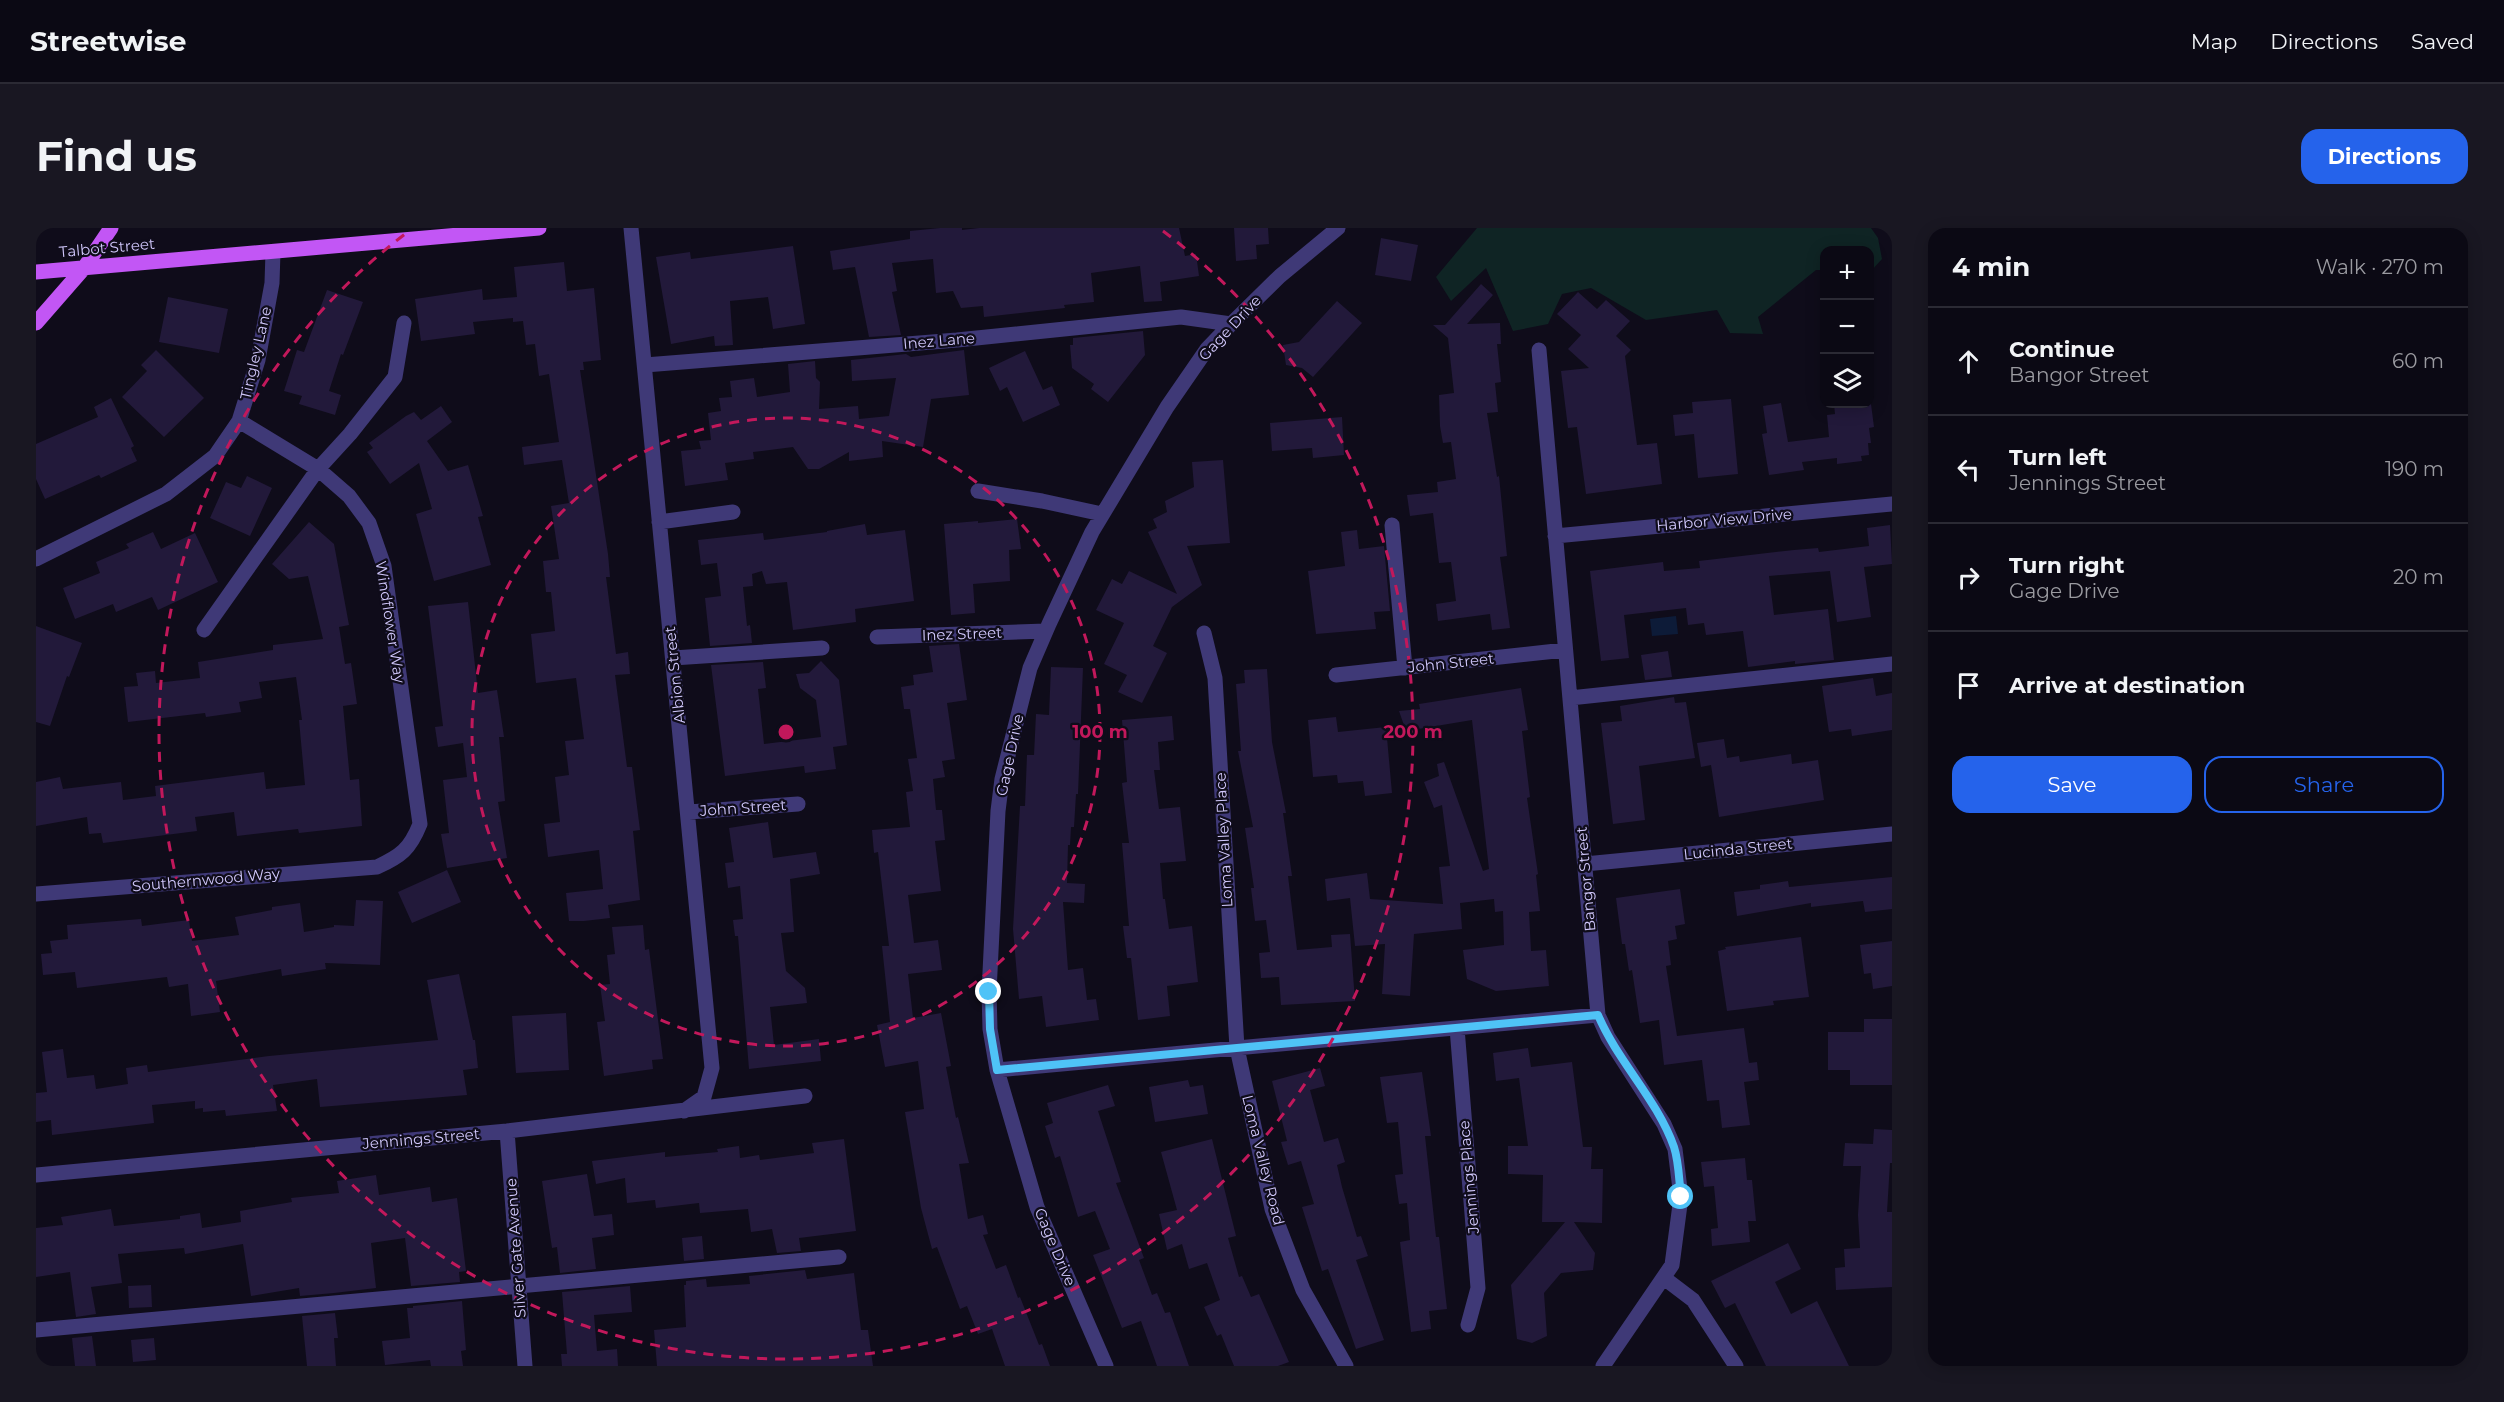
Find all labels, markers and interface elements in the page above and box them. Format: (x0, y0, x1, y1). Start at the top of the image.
text: Streetwise (30, 24, 186, 58)
text: Map (2191, 29, 2237, 54)
text: Directions (2270, 29, 2378, 54)
text: Saved (2411, 29, 2474, 54)
button: Directions (2301, 129, 2468, 184)
text: Find us (36, 130, 197, 182)
street label: Talbot Street (58, 234, 156, 261)
map controls (1820, 246, 1874, 408)
button: + (1820, 246, 1874, 300)
text: 4 min (1952, 251, 2030, 283)
text: Walk · 270 m (2316, 255, 2444, 279)
street label: Gage Drive (1194, 291, 1265, 364)
button: − (1820, 300, 1874, 354)
street label: Tingley Lane (236, 304, 275, 401)
street label: Inez Lane (902, 328, 976, 353)
text: Continue (2009, 336, 2115, 363)
icon: ahead (1952, 345, 1985, 378)
text: 60 m (2392, 349, 2444, 373)
button: layers (1820, 354, 1874, 408)
text: Bangor Street (2009, 363, 2149, 387)
text: Turn left (2009, 444, 2107, 471)
icon: left (1952, 453, 1985, 486)
text: 190 m (2385, 457, 2444, 481)
text: Jennings Street (2009, 471, 2166, 495)
street label: Harbor View Drive (1655, 504, 1793, 535)
text: Turn right (2009, 552, 2124, 579)
street label: Windflower Way (371, 559, 410, 685)
icon: right (1952, 561, 1985, 594)
text: 20 m (2393, 565, 2444, 589)
text: Gage Drive (2009, 579, 2120, 603)
street label: Inez Street (921, 623, 1003, 644)
street label: Albion Street (660, 625, 689, 725)
street label: John Street (1406, 649, 1495, 677)
icon: arrive (1952, 669, 1985, 702)
text: Arrive at destination (2009, 672, 2245, 699)
street label: Gage Drive (992, 712, 1027, 797)
text: 100 m (1072, 721, 1128, 743)
text: 200 m (1383, 721, 1443, 743)
centre of rings (776, 722, 796, 742)
button: Save (1952, 756, 2192, 813)
button: Share (2204, 756, 2444, 813)
street label: Loma Valley Place (1210, 772, 1237, 908)
street label: John Street (698, 795, 787, 820)
street label: Bangor Street (1571, 826, 1600, 932)
street label: Lucinda Street (1682, 833, 1793, 864)
street label: Southernwood Way (131, 864, 282, 895)
route end (975, 978, 1001, 1004)
street label: Loma Valley Road (1238, 1093, 1289, 1227)
street label: Jennings Place (1454, 1120, 1483, 1235)
street label: Jennings Street (360, 1124, 481, 1153)
street label: Silver Gate Avenue (501, 1178, 530, 1319)
route start (1667, 1183, 1693, 1209)
street label: Gage Drive (1031, 1205, 1080, 1289)

